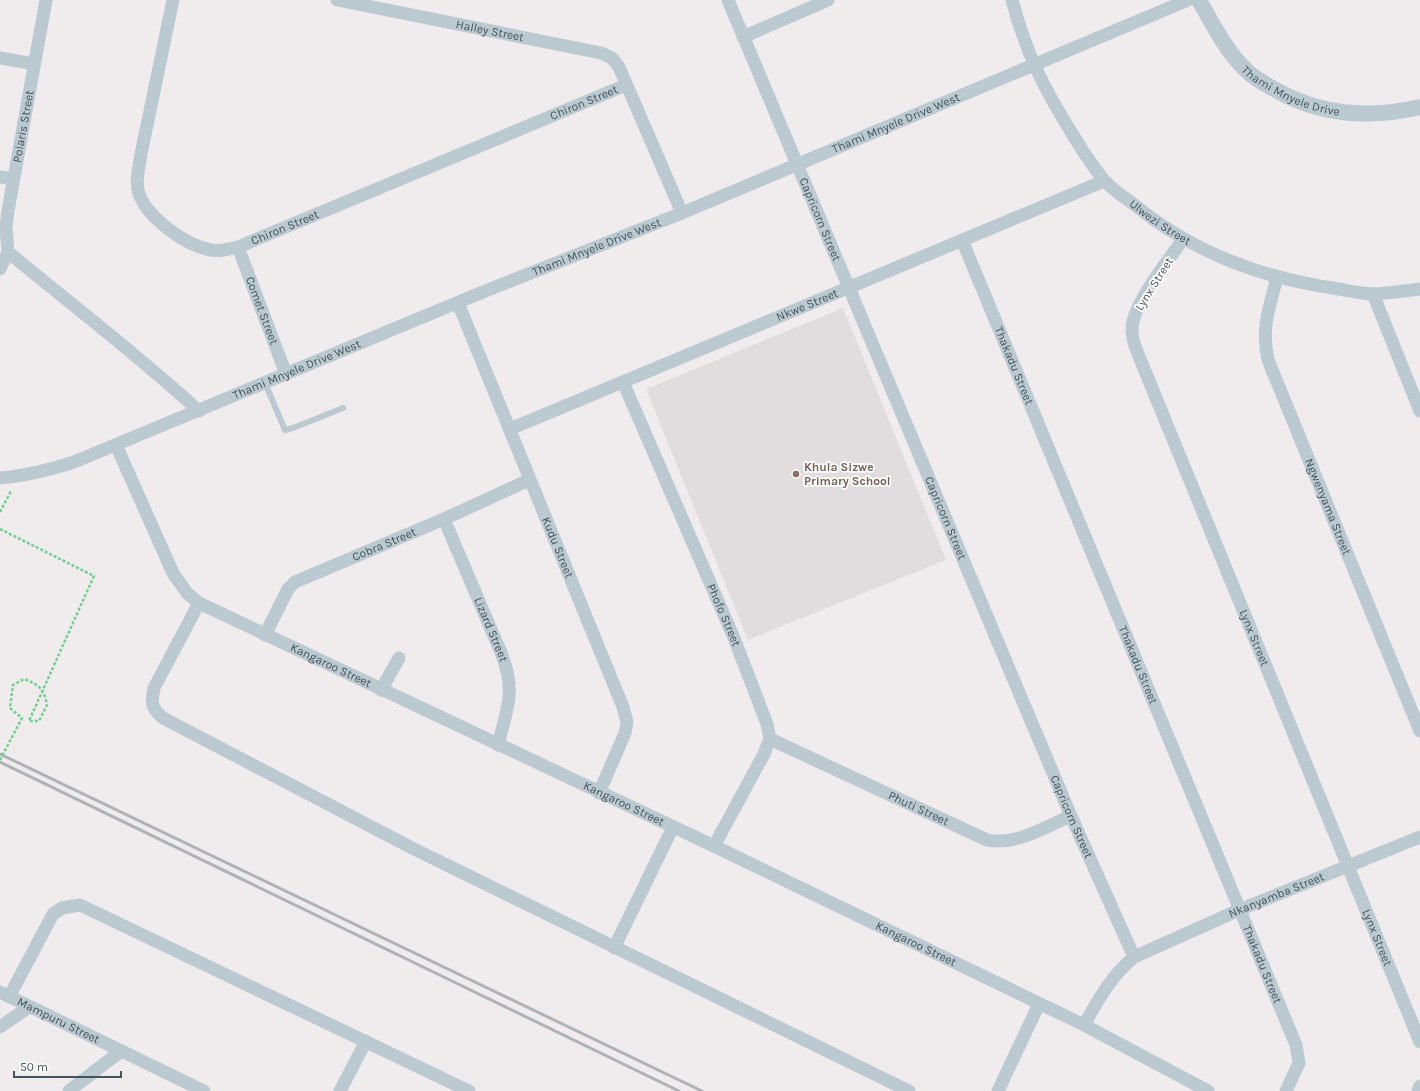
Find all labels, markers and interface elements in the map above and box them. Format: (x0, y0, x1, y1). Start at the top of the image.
street label: Halley Street (455, 17, 526, 44)
street label: Thami Mnyele Drive (1239, 63, 1341, 119)
street label: Chiron Street (548, 82, 620, 123)
street label: Polaris Street (10, 89, 37, 164)
street label: Thami Mnyele Drive West (830, 90, 962, 156)
street label: Capricorn Street (797, 176, 844, 264)
street label: Ulwezi Street (1127, 197, 1194, 248)
street label: Chiron Street (249, 207, 321, 248)
street label: Thami Mnyele Drive West (530, 215, 663, 279)
street label: Lynx Street (1132, 254, 1176, 313)
street label: Comet Street (243, 275, 281, 347)
street label: Nkwe Street (774, 286, 841, 324)
street label: Thakadu Street (992, 324, 1037, 407)
street label: Thami Mnyele Drive West (231, 336, 363, 402)
street label: Ngwenyama Street (1302, 456, 1354, 557)
place label: Khula Sizwe Primary School (804, 460, 891, 488)
marker: Khula Sizwe Primary School (791, 469, 801, 479)
street label: Capricorn Street (922, 474, 970, 562)
street label: Kudu Street (539, 515, 577, 581)
street label: Cobra Street (350, 525, 418, 564)
street label: Phofo Street (704, 582, 744, 649)
street label: Lizard Street (471, 595, 511, 664)
street label: Lynx Street (1236, 607, 1272, 669)
street label: Thakadu Street (1116, 624, 1161, 707)
street label: Kangaroo Street (288, 640, 374, 691)
street label: Capricorn Street (1048, 773, 1096, 861)
street label: Kangaroo Street (581, 778, 667, 829)
street label: Phuti Street (886, 788, 952, 828)
street label: Nkanyamba Street (1226, 869, 1326, 921)
street label: Lynx Street (1359, 907, 1395, 968)
street label: Kangaroo Street (873, 918, 959, 969)
street label: Thakadu Street (1240, 923, 1285, 1006)
street label: Mampuru Street (15, 994, 102, 1046)
scale bar (14, 1053, 121, 1079)
text: 50 m (20, 1060, 48, 1074)

